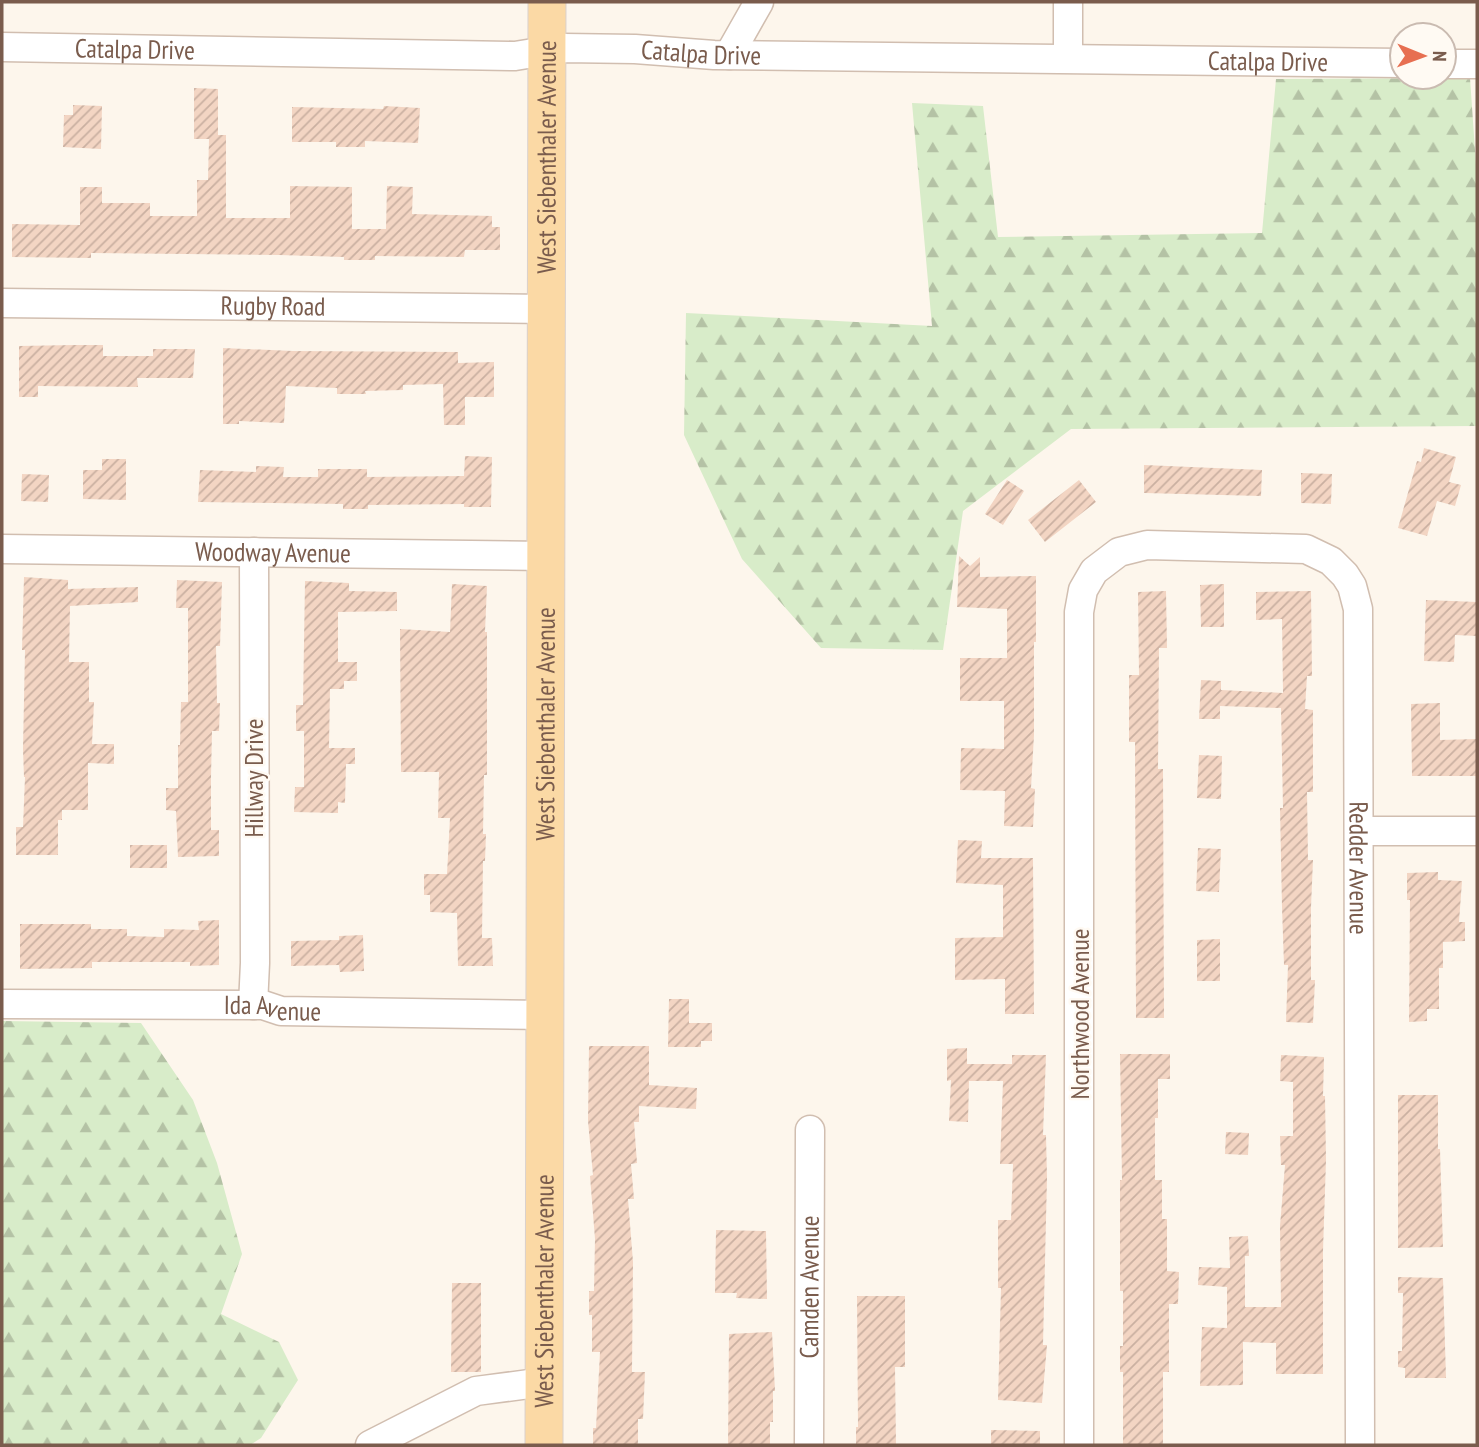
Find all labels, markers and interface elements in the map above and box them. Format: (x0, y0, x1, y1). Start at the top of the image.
north arrow (1388, 21, 1458, 91)
street label: Catalpa Drive (75, 31, 195, 66)
street label: Catalpa Drive (640, 33, 761, 72)
street label: West Siebenthaler Avenue (529, 40, 563, 274)
street label: Catalpa Drive (1208, 44, 1328, 78)
text: N (1428, 51, 1452, 62)
street label: Rugby Road (220, 288, 326, 323)
street label: Woodway Avenue (195, 534, 351, 569)
street label: West Siebenthaler Avenue (528, 607, 562, 841)
street label: Hillway Drive (237, 718, 270, 838)
street label: Redder Avenue (1342, 801, 1376, 935)
street label: Northwood Avenue (1063, 929, 1096, 1099)
street label: Ida Avenue (224, 988, 321, 1028)
street label: West Siebenthaler Avenue (527, 1174, 561, 1408)
street label: Camden Avenue (792, 1215, 826, 1359)

